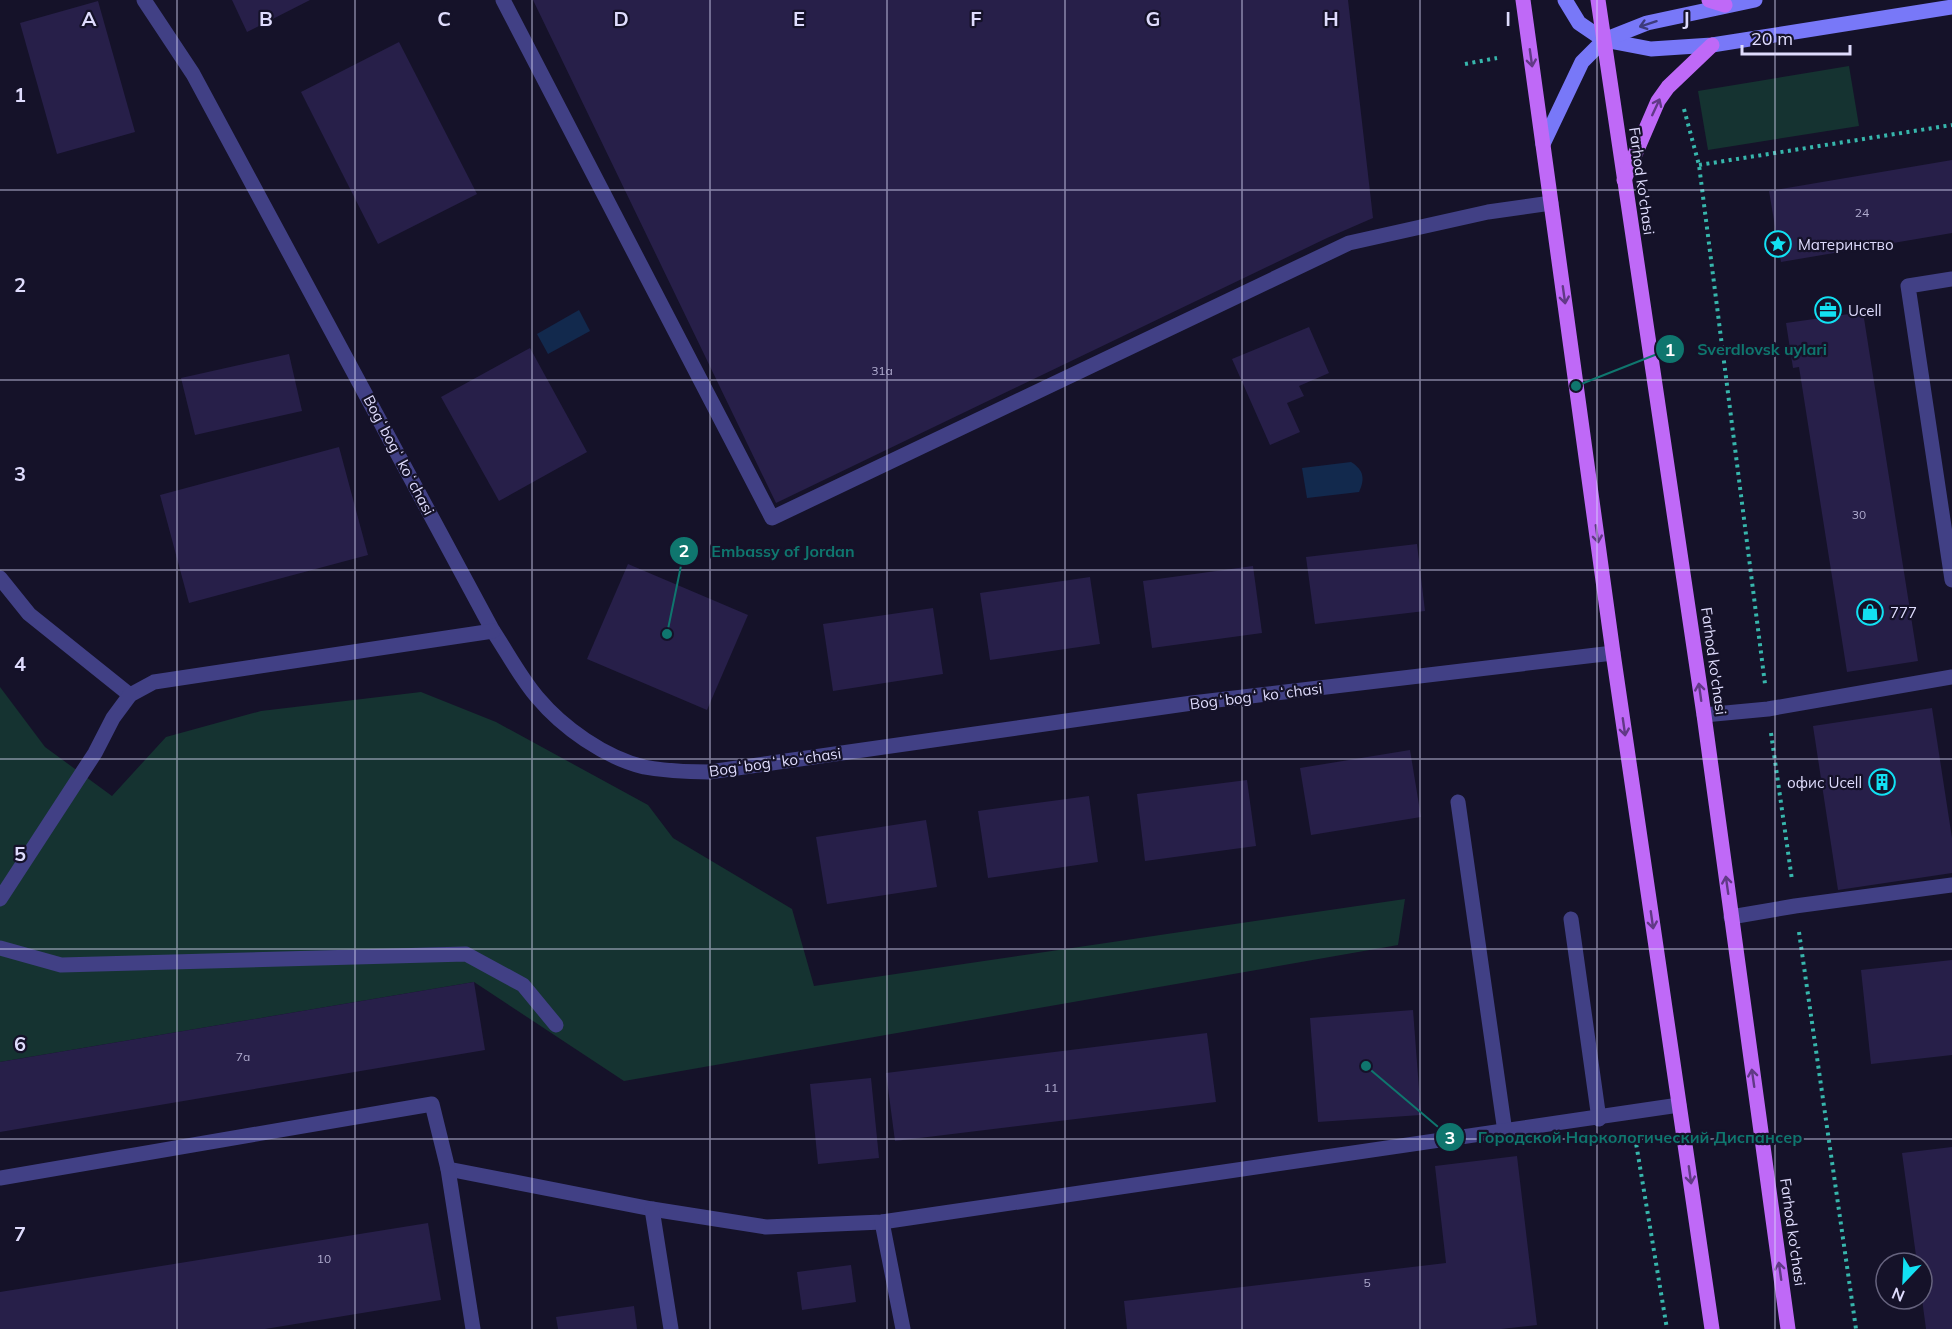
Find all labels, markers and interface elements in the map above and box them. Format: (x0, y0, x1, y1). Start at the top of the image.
text: A (82, 6, 97, 31)
text: B (259, 6, 273, 31)
text: C (437, 6, 451, 31)
text: D (613, 6, 629, 31)
text: E (793, 6, 805, 31)
text: F (970, 6, 982, 31)
text: G (1146, 6, 1160, 31)
text: H (1323, 6, 1339, 31)
text: I (1505, 6, 1511, 31)
text: J (1682, 6, 1690, 31)
scale bar (1742, 18, 1850, 56)
one-way arrow (1639, 19, 1657, 30)
text: 20 m (1751, 27, 1793, 50)
one-way arrow (1525, 48, 1536, 67)
text: 1 (14, 82, 26, 107)
one-way arrow (1650, 99, 1662, 117)
street label: Farhod ko'chasi (1625, 126, 1659, 236)
house number: 24 (1855, 205, 1869, 220)
place icon: Материнство (1763, 229, 1793, 259)
place label: Материнство (1798, 235, 1894, 254)
text: 2 (14, 272, 26, 297)
one-way arrow (1558, 285, 1569, 305)
office icon: Ucell (1813, 295, 1843, 325)
place label: Ucell (1848, 301, 1882, 320)
callout: Sverdlovsk uylari (1655, 332, 1839, 366)
text: 1 (1665, 338, 1675, 361)
text: Sverdlovsk uylari (1697, 339, 1827, 359)
house number: 31а (871, 363, 893, 378)
street label: Bogʻbogʻ koʻchasi (359, 392, 439, 518)
text: 3 (14, 461, 26, 486)
house number: 30 (1852, 507, 1866, 522)
one-way arrow (1591, 523, 1602, 543)
callout: Embassy of Jordan (669, 534, 866, 568)
text: 2 (679, 539, 689, 562)
text: Embassy of Jordan (711, 541, 855, 561)
shop icon: 777 (1855, 597, 1885, 627)
place label: 777 (1890, 603, 1917, 622)
street label: Farhod ko'chasi (1697, 606, 1731, 716)
text: 4 (14, 651, 26, 676)
street label: Bogʻbogʻ koʻchasi (1189, 678, 1323, 714)
one-way arrow (1695, 682, 1706, 702)
one-way arrow (1619, 716, 1630, 736)
street label: Bogʻbogʻ koʻchasi (708, 743, 842, 781)
building icon: офис Ucell (1867, 767, 1897, 797)
place label: офис Ucell (1787, 773, 1862, 792)
text: 5 (14, 841, 26, 866)
one-way arrow (1721, 875, 1732, 895)
one-way arrow (1647, 909, 1658, 929)
text: 6 (14, 1031, 26, 1056)
house number: 7а (236, 1049, 250, 1064)
one-way arrow (1748, 1069, 1759, 1088)
house number: 11 (1044, 1080, 1058, 1095)
callout: Городской Наркологический Диспансер (1435, 1120, 1814, 1154)
text: 3 (1445, 1126, 1455, 1149)
text: Городской Наркологический Диспансер (1478, 1127, 1802, 1147)
one-way arrow (1684, 1165, 1695, 1184)
street label: Farhod ko'chasi (1776, 1177, 1810, 1287)
text: 7 (14, 1221, 26, 1246)
house number: 10 (317, 1251, 331, 1266)
north arrow (1874, 1251, 1934, 1311)
one-way arrow (1775, 1262, 1786, 1281)
house number: 5 (1363, 1275, 1371, 1290)
text: N (1889, 1283, 1908, 1306)

